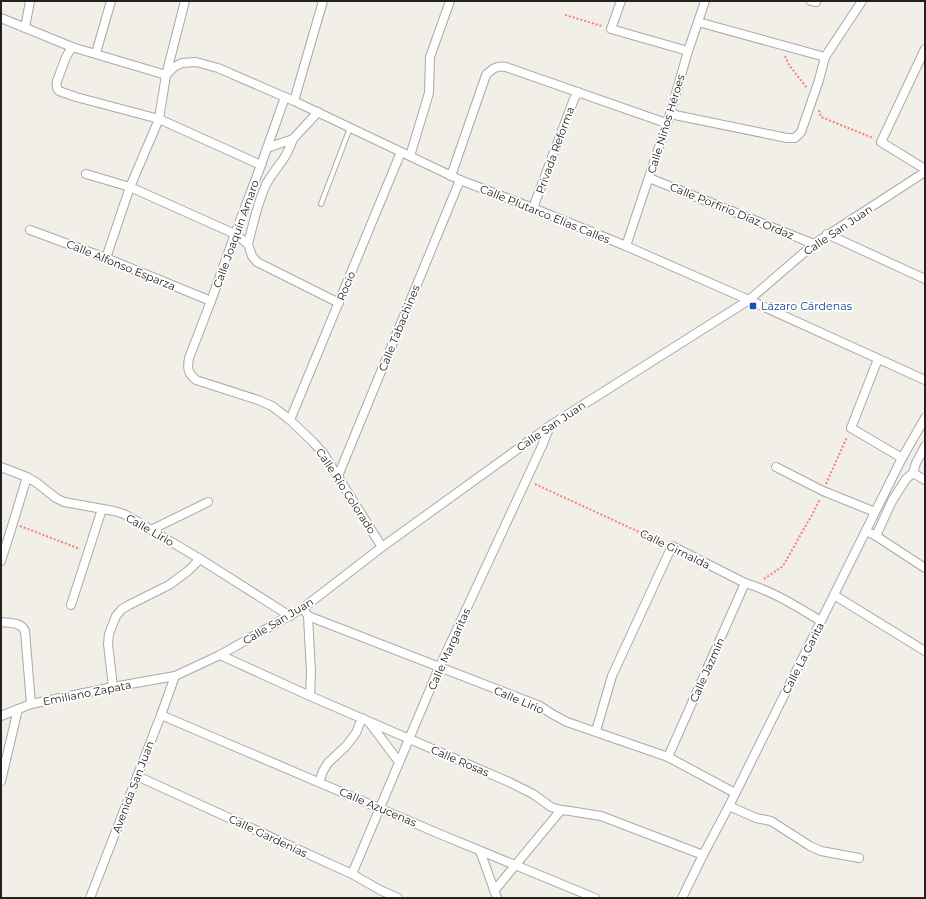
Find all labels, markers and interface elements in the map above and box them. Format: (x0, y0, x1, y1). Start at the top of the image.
street label: Calle Niños Héroes (644, 72, 688, 175)
street label: Privada Reforma (533, 105, 577, 195)
street label: Calle Joaquín Amaro (210, 178, 262, 290)
street label: Calle Porfirio Díaz Ordaz (668, 180, 797, 242)
street label: Calle Plutarco Elías Calles (478, 181, 613, 247)
street label: Calle San Juan (801, 202, 875, 258)
street label: Calle Alfonso Esparza (64, 237, 178, 293)
street label: Rocío (334, 269, 359, 303)
street label: Calle Tabachines (375, 282, 423, 373)
place label: Lázaro Cárdenas (761, 299, 853, 313)
marker: Lázaro Cárdenas (748, 301, 758, 311)
street label: Calle San Juan (514, 398, 588, 454)
street label: Calle Río Colorado (313, 445, 379, 537)
street label: Calle Lirio (123, 511, 177, 549)
street label: Calle Girnalda (638, 526, 712, 572)
street label: Calle San Juan (240, 594, 316, 648)
street label: Calle Margaritas (425, 605, 474, 692)
street label: Calle La Garita (779, 620, 827, 696)
street label: Calle Jazmín (687, 635, 727, 705)
street label: Emiliano Zapata (42, 678, 132, 708)
street label: Calle Lirio (492, 683, 546, 717)
street label: Avenida San Juan (109, 739, 157, 835)
street label: Calle Rosas (429, 742, 492, 780)
street label: Calle Azucenas (337, 784, 419, 830)
street label: Calle Gardenias (226, 812, 310, 861)

